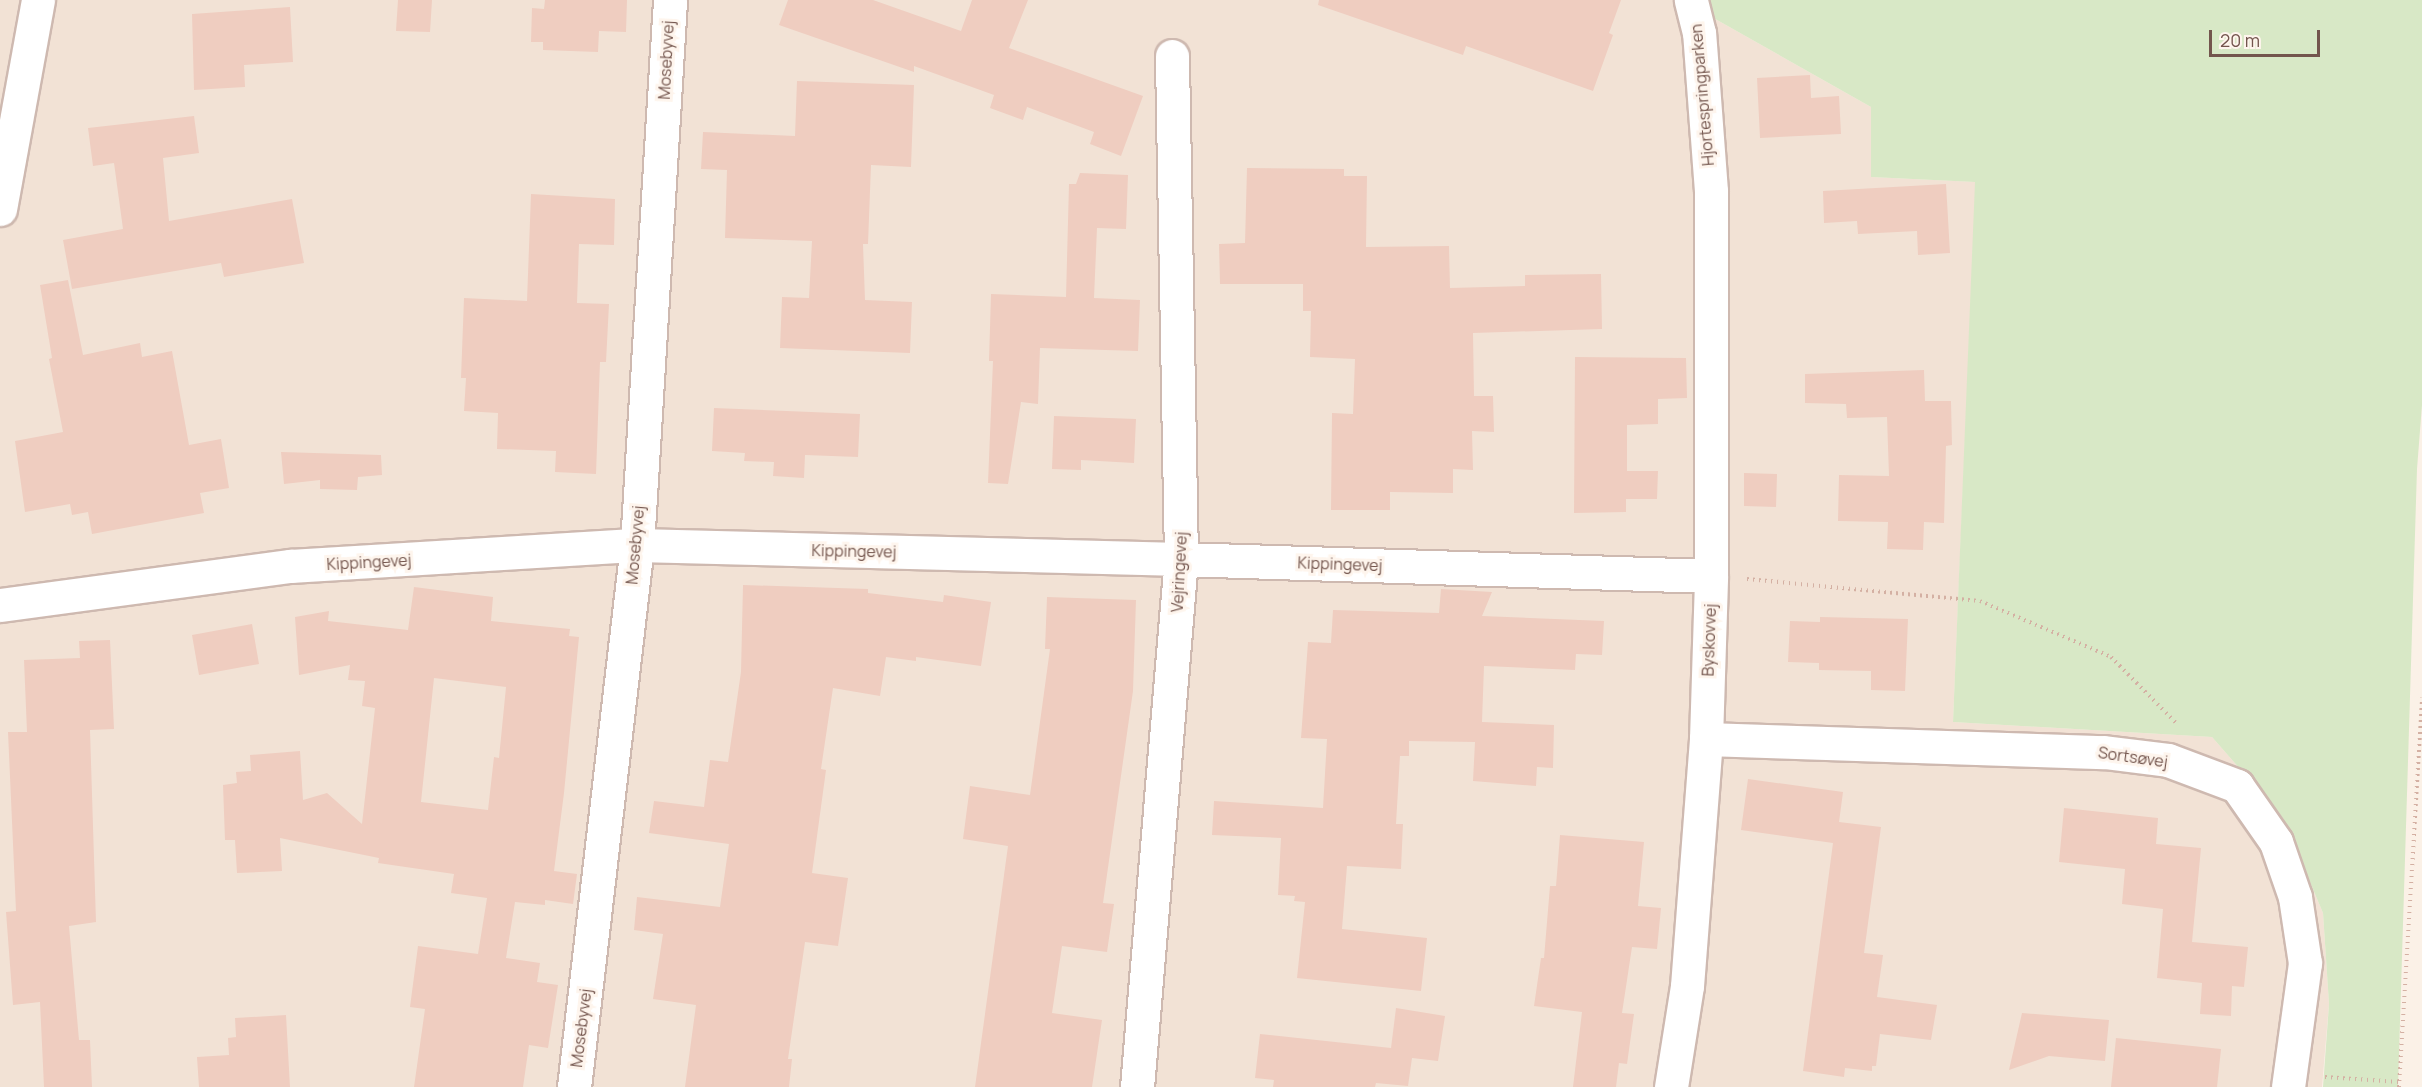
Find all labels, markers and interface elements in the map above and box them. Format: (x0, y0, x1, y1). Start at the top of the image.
scale bar (2212, 18, 2323, 56)
street label: Mosebyvej (654, 20, 678, 100)
street label: Hjortespringparken (1686, 23, 1718, 167)
text: 20 m (2220, 28, 2260, 52)
street label: Mosebyvej (622, 505, 648, 585)
street label: Vejringevej (1167, 531, 1191, 613)
street label: Kippingevej (811, 541, 897, 561)
street label: Kippingevej (326, 550, 412, 574)
street label: Kippingevej (1297, 553, 1383, 575)
street label: Byskovvej (1698, 603, 1720, 677)
street label: Sortsøvej (2097, 743, 2169, 771)
street label: Mosebyvej (567, 988, 595, 1068)

